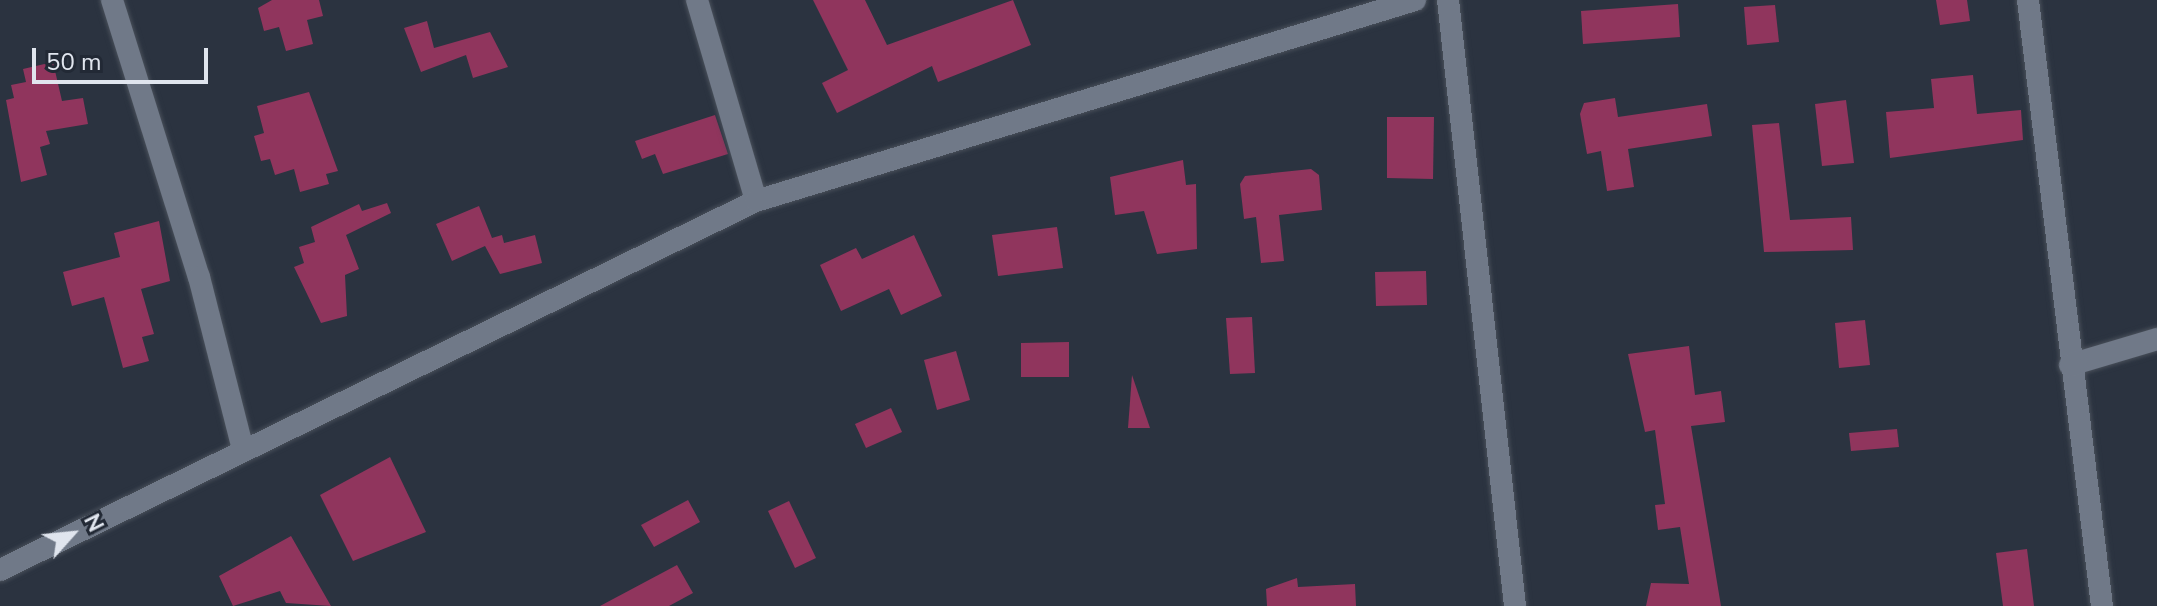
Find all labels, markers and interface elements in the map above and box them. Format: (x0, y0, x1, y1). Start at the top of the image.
scale bar (36, 32, 212, 82)
text: 50 m (46, 46, 102, 78)
north arrow (32, 494, 112, 574)
text: N (76, 509, 110, 537)

